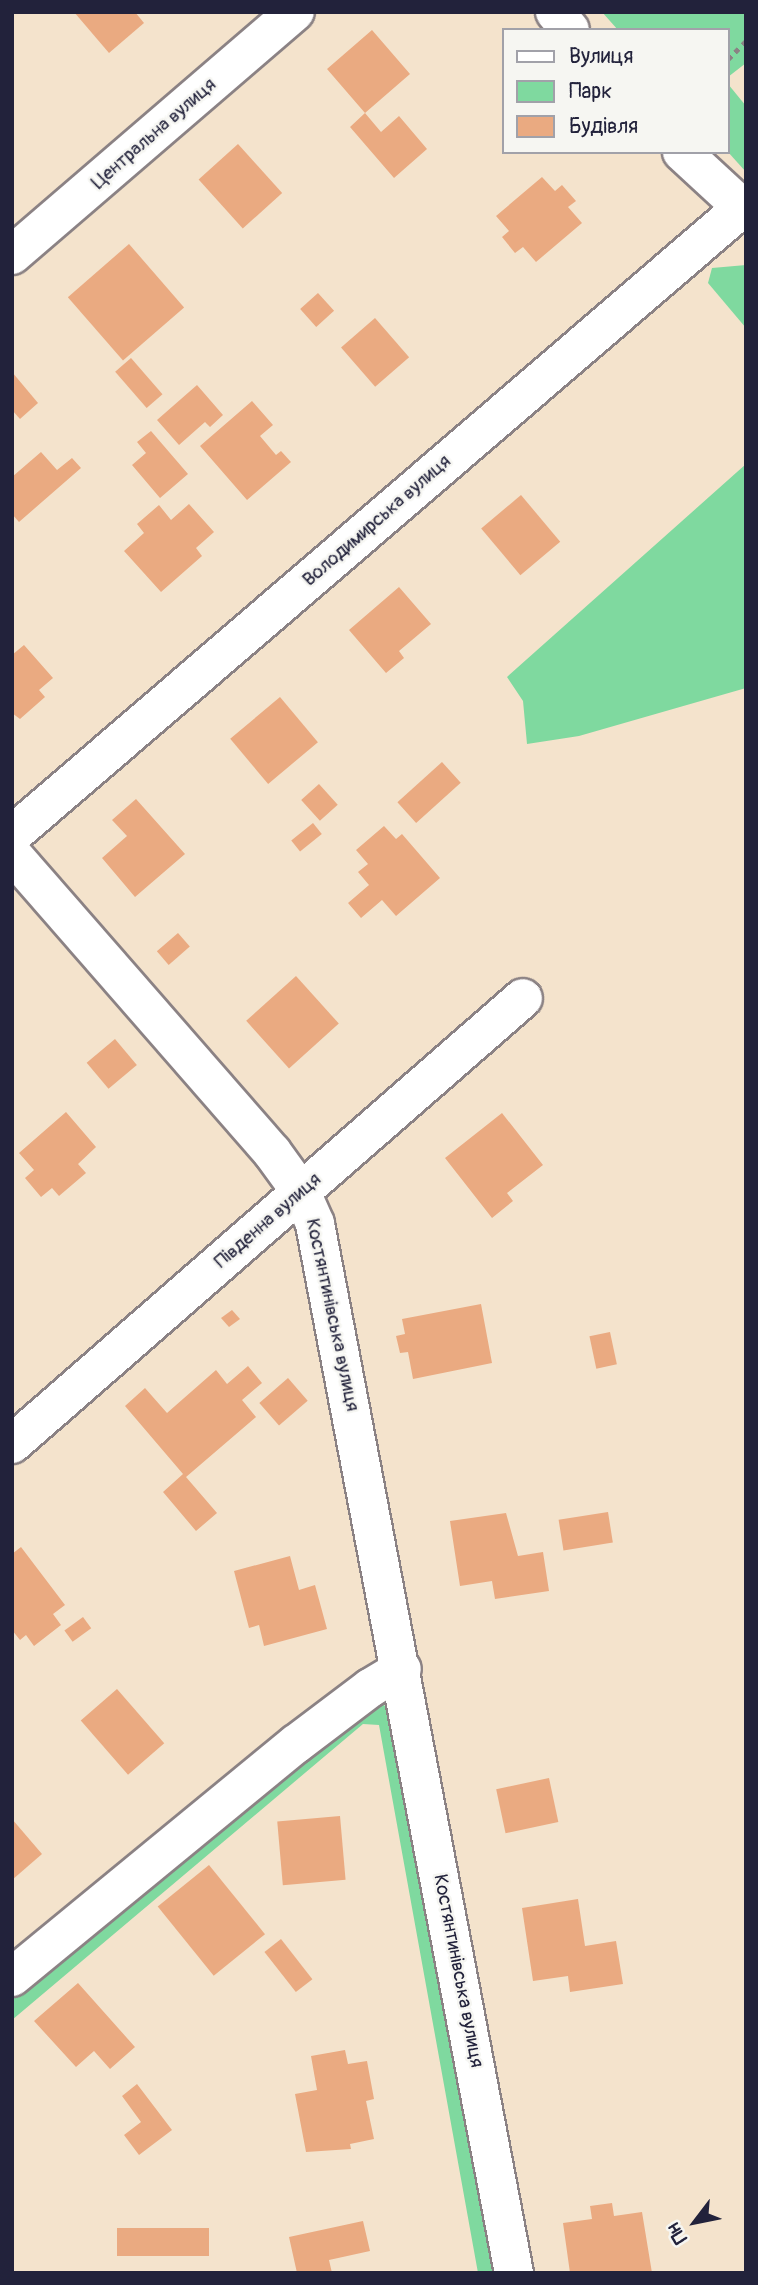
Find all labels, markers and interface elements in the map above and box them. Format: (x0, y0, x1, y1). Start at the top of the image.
legend (503, 28, 730, 154)
text: Вулиця (569, 43, 633, 70)
street label: Центральна вулиця (87, 74, 221, 194)
text: Парк (569, 78, 612, 105)
text: Будівля (569, 113, 638, 140)
street label: Володимирська вулиця (298, 450, 456, 592)
street label: Південна вулиця (210, 1169, 326, 1273)
street label: Костянтинівська вулиця (300, 1217, 364, 1413)
street label: Костянтинівська вулиця (428, 1872, 488, 2070)
north arrow (660, 2187, 730, 2257)
text: Пн (661, 2218, 693, 2248)

